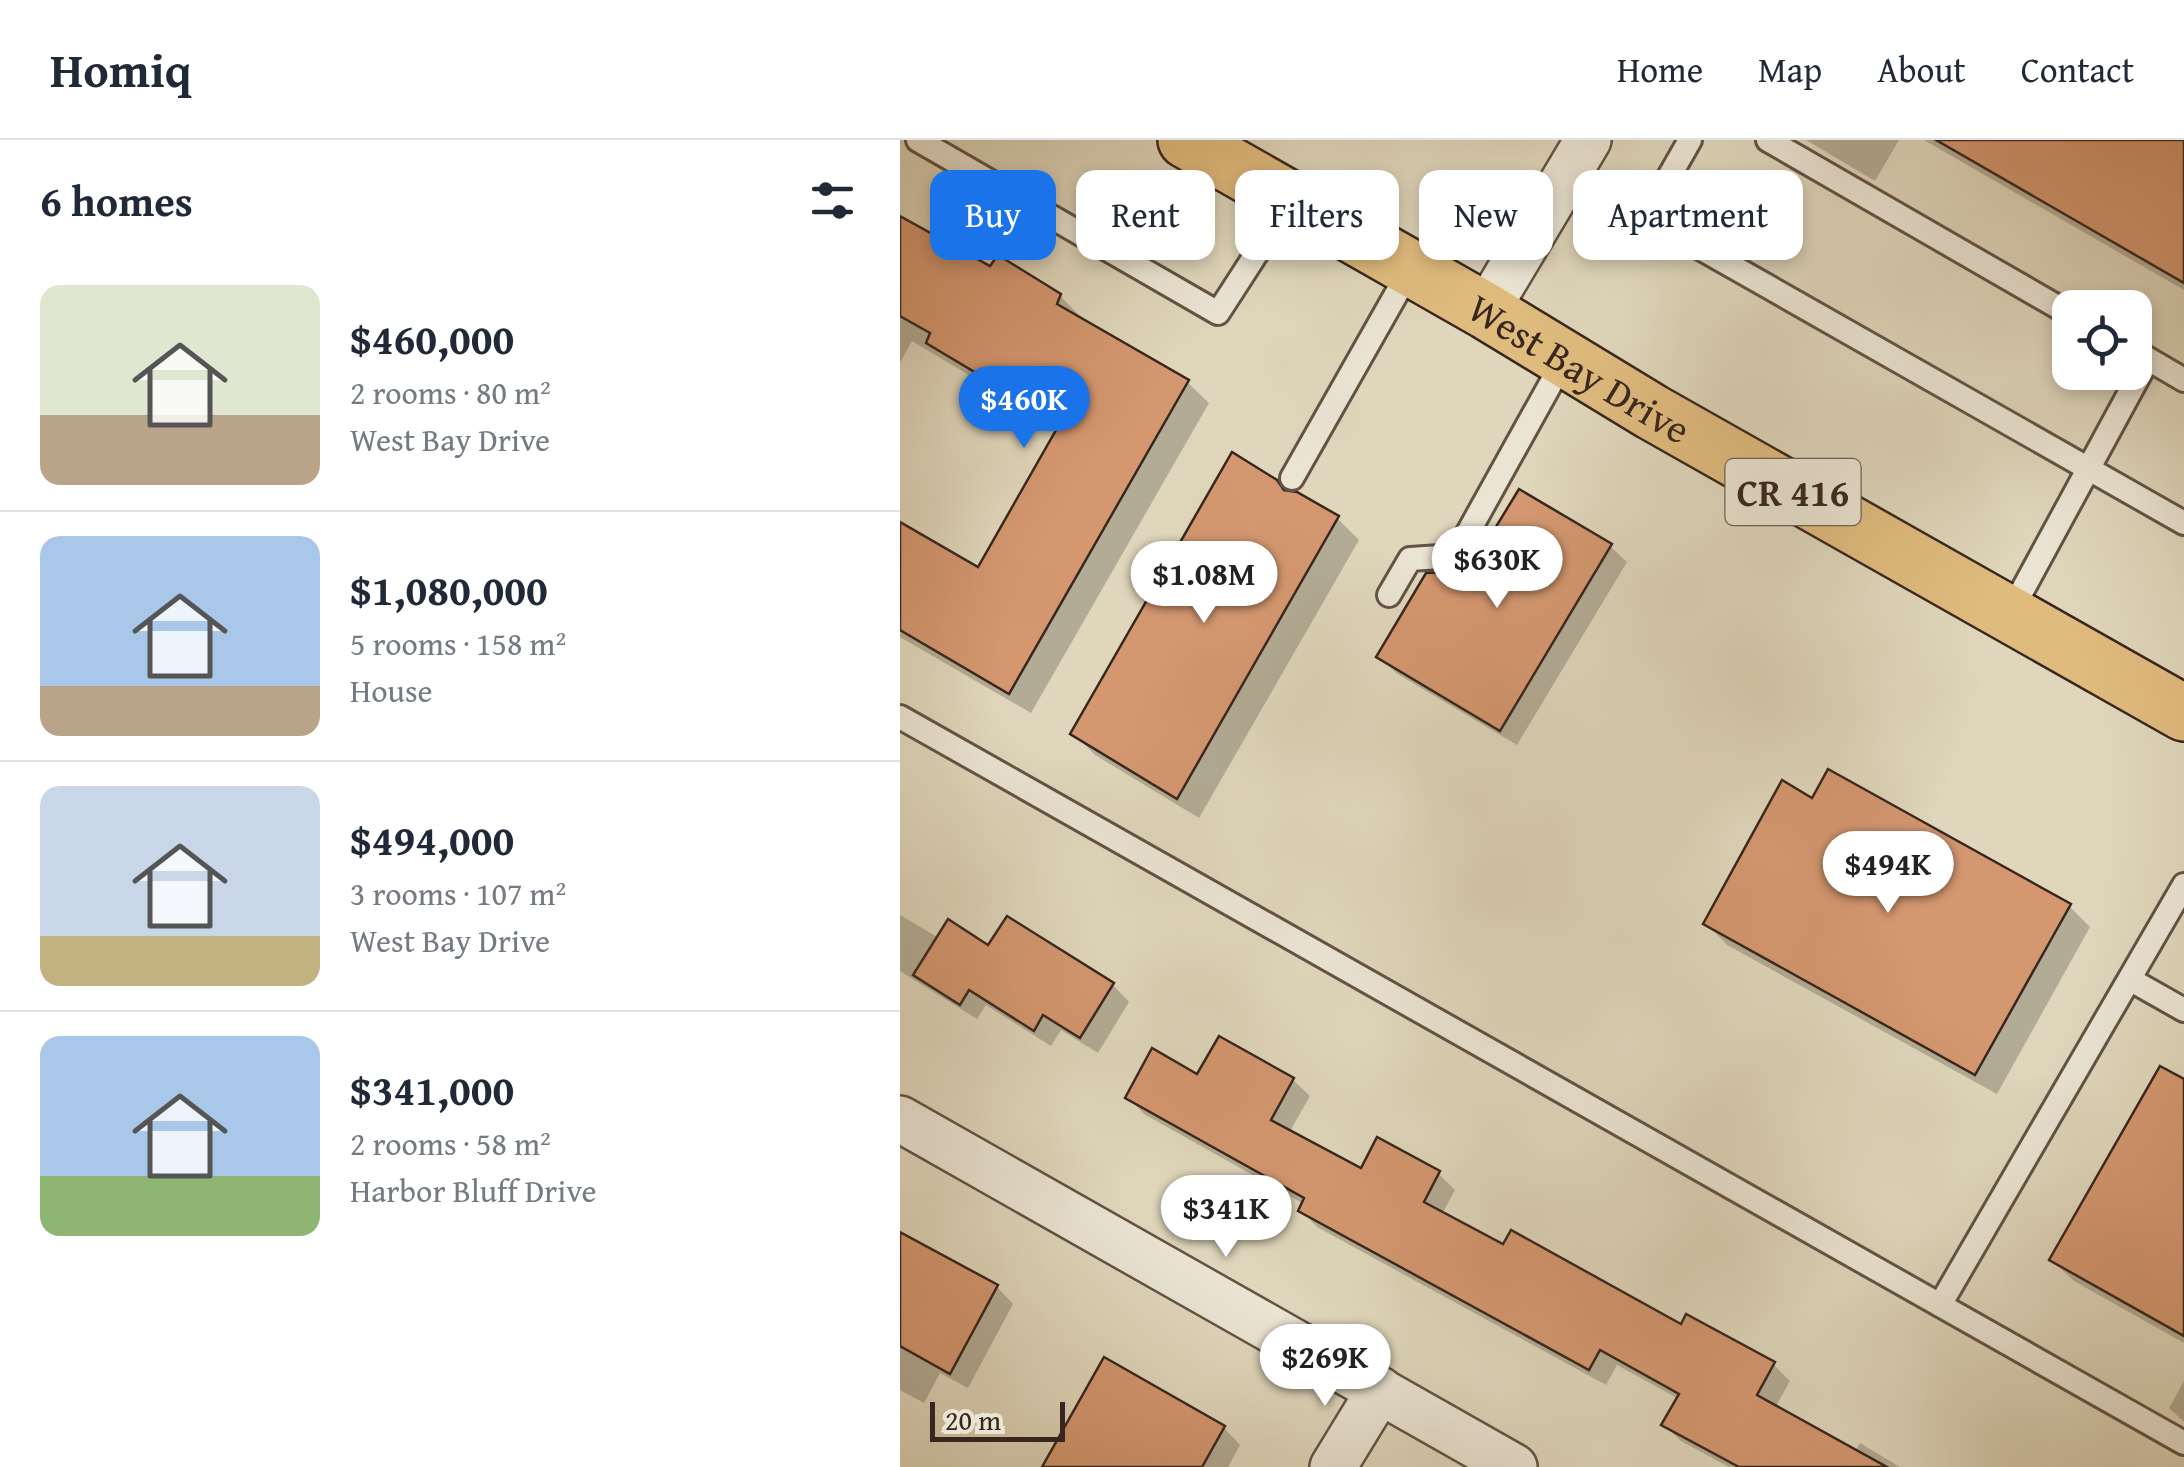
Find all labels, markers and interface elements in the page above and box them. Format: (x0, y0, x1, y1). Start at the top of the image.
text: Homiq (50, 34, 192, 105)
text: Home (1617, 44, 1703, 95)
text: Map (1758, 44, 1822, 95)
text: About (1877, 44, 1966, 95)
text: Contact (2021, 44, 2134, 95)
text: 6 homes (40, 170, 193, 231)
chip: Buy (930, 170, 1056, 260)
chip: Rent (1076, 170, 1215, 260)
chip: Filters (1235, 170, 1399, 260)
chip: New (1419, 170, 1553, 260)
chip: Apartment (1573, 170, 1803, 260)
icon: filters (805, 173, 860, 228)
street label: West Bay Drive (1458, 278, 1702, 458)
map controls (2052, 290, 2152, 390)
button: locate (2052, 290, 2152, 390)
text: $460,000 (350, 308, 514, 369)
icon: home (120, 325, 240, 445)
pin: $460K (954, 366, 1094, 451)
text: 2 rooms · 80 m² (350, 369, 551, 416)
text: $460K (981, 375, 1067, 422)
text: West Bay Drive (350, 416, 550, 463)
road number: CR 416 (1726, 459, 1860, 525)
pin: $630K (1427, 526, 1567, 611)
text: $630K (1454, 535, 1540, 582)
pin: $1.08M (1123, 541, 1285, 626)
text: $1.08M (1153, 550, 1255, 597)
text: $1,080,000 (350, 559, 548, 620)
icon: home (120, 576, 240, 696)
text: 5 rooms · 158 m² (350, 620, 566, 667)
text: House (350, 667, 433, 714)
text: $494,000 (350, 809, 514, 870)
icon: home (120, 826, 240, 946)
pin: $494K (1818, 831, 1958, 916)
text: $494K (1845, 840, 1931, 887)
text: 3 rooms · 107 m² (350, 870, 566, 917)
text: West Bay Drive (350, 917, 550, 964)
text: $341,000 (350, 1059, 514, 1120)
icon: home (120, 1076, 240, 1196)
text: 2 rooms · 58 m² (350, 1120, 551, 1167)
text: Harbor Bluff Drive (350, 1167, 596, 1214)
pin: $341K (1156, 1175, 1296, 1260)
text: $341K (1183, 1184, 1269, 1231)
pin: $269K (1255, 1324, 1395, 1409)
text: $269K (1282, 1333, 1368, 1380)
scale bar (930, 1397, 1065, 1442)
text: 20 m (945, 1399, 1001, 1440)

